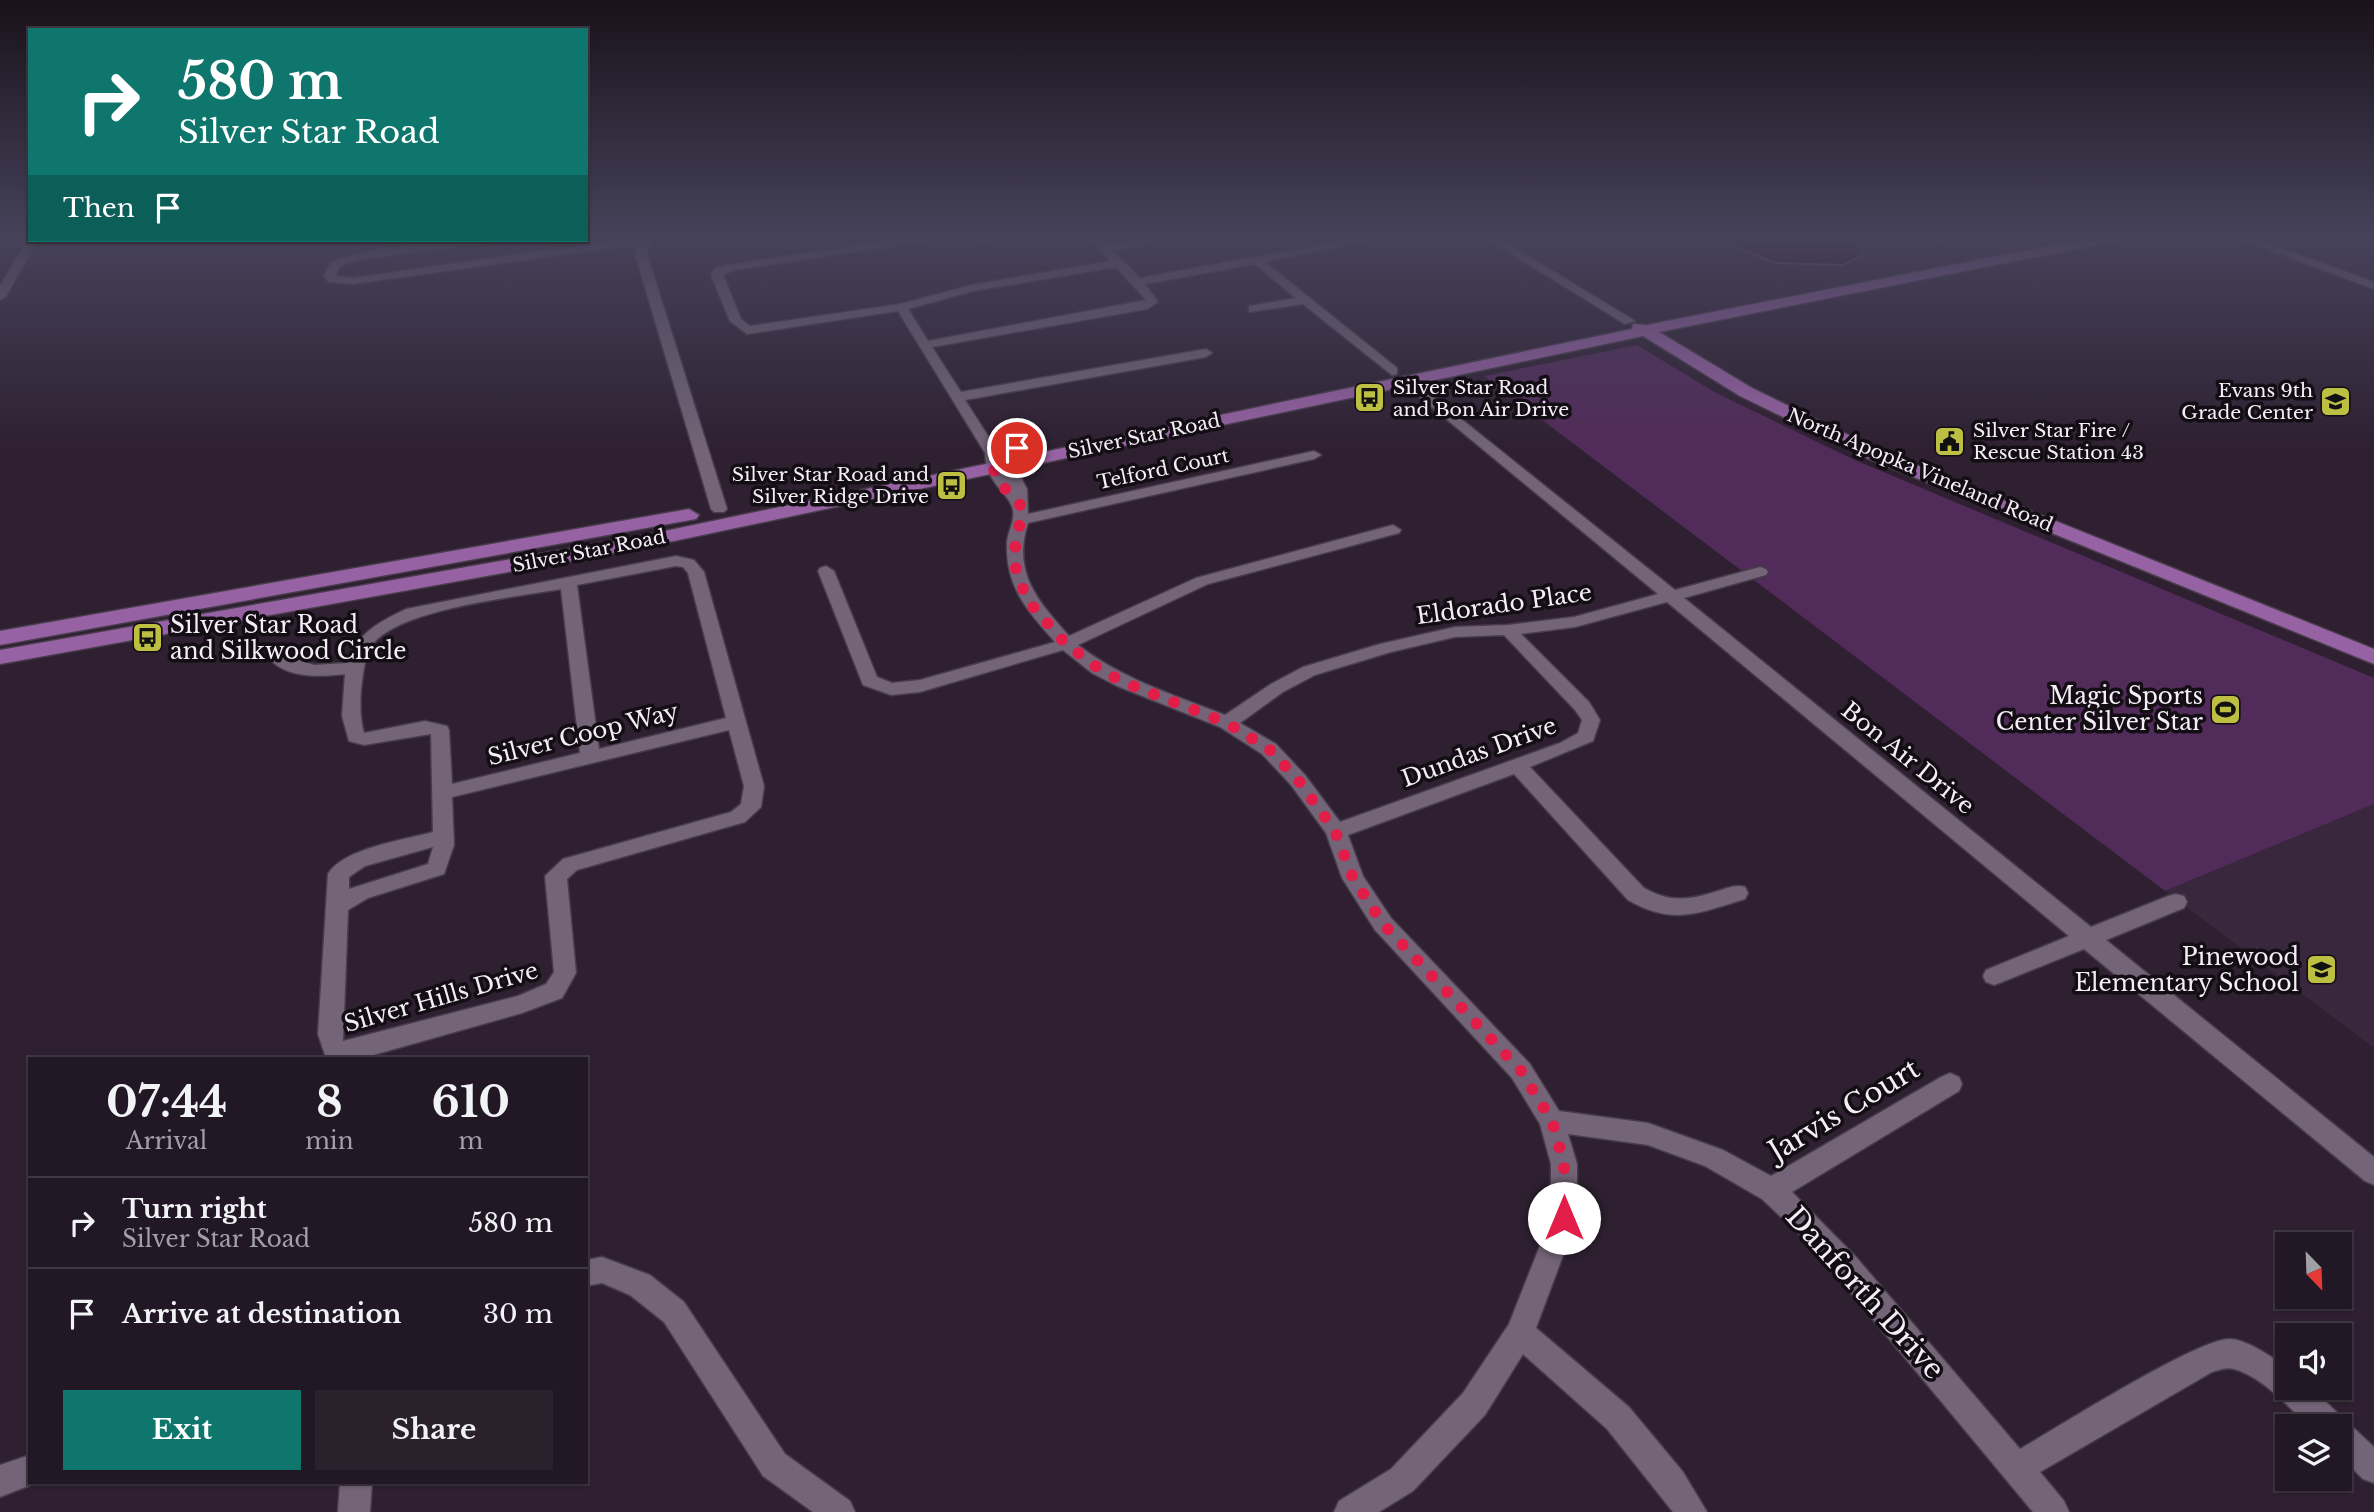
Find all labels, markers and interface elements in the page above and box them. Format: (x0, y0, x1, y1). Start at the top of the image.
text: 580 m (178, 51, 343, 112)
icon: right (63, 56, 154, 147)
text: Silver Star Road (178, 112, 440, 152)
icon: arrive (149, 189, 187, 227)
text: Then (63, 192, 135, 224)
place label: Silver Star Road and Bon Air Drive (1393, 376, 1569, 421)
place label: Evans 9th Grade Center (2181, 379, 2313, 424)
bus stop icon: Silver Star Road and Bon Air Drive (1353, 381, 1387, 415)
school or university icon: Evans 9th Grade Center (2319, 384, 2353, 418)
street label: North Apopka Vineland Road (1784, 403, 2056, 537)
street label: Silver Star Road (1066, 409, 1223, 463)
pin (987, 418, 1047, 478)
place label: Silver Star Fire / Rescue Station 43 (1973, 419, 2144, 464)
public building icon: Silver Star Fire / Rescue Station 43 (1933, 424, 1967, 458)
icon: arrive (998, 429, 1036, 467)
street label: Telford Court (1095, 444, 1232, 494)
place label: Silver Star Road and Silver Ridge Drive (732, 463, 929, 508)
bus stop icon: Silver Star Road and Silver Ridge Drive (935, 468, 969, 502)
street label: Silver Star Road (511, 525, 668, 577)
street label: Eldorado Place (1414, 578, 1594, 630)
place label: Silver Star Road and Silkwood Circle (170, 611, 406, 665)
bus stop icon: Silver Star Road and Silkwood Circle (130, 621, 164, 655)
place label: Magic Sports Center Silver Star (1996, 682, 2203, 736)
sports icon: Magic Sports Center Silver Star (2209, 692, 2243, 726)
street label: Bon Air Drive (1836, 696, 1980, 820)
street label: Silver Coop Way (485, 697, 682, 771)
street label: Dundas Drive (1398, 711, 1560, 793)
place label: Pinewood Elementary School (2074, 943, 2299, 997)
school or university icon: Pinewood Elementary School (2305, 953, 2339, 987)
street label: Silver Hills Drive (341, 956, 541, 1038)
street label: Jarvis Court (1759, 1051, 1926, 1171)
text: 07:44 (106, 1076, 227, 1128)
text: 8 (316, 1076, 343, 1128)
text: 610 (432, 1076, 510, 1128)
text: Arrival (126, 1127, 207, 1155)
text: min (305, 1127, 354, 1155)
text: m (458, 1127, 483, 1155)
position arrow (1527, 1181, 1601, 1255)
text: Turn right (122, 1193, 267, 1225)
street label: Danforth Drive (1778, 1199, 1952, 1387)
icon: right (63, 1204, 101, 1242)
text: 580 m (469, 1207, 553, 1239)
text: Silver Star Road (122, 1225, 310, 1253)
north arrow (2275, 1232, 2352, 1309)
map controls (2275, 1232, 2352, 1491)
icon: arrive (63, 1295, 101, 1333)
text: Arrive at destination (122, 1298, 402, 1330)
text: 30 m (483, 1298, 553, 1330)
button: sound (2275, 1323, 2352, 1400)
button: Exit (63, 1390, 301, 1470)
button: Share (315, 1390, 553, 1470)
button: layers (2275, 1414, 2352, 1491)

